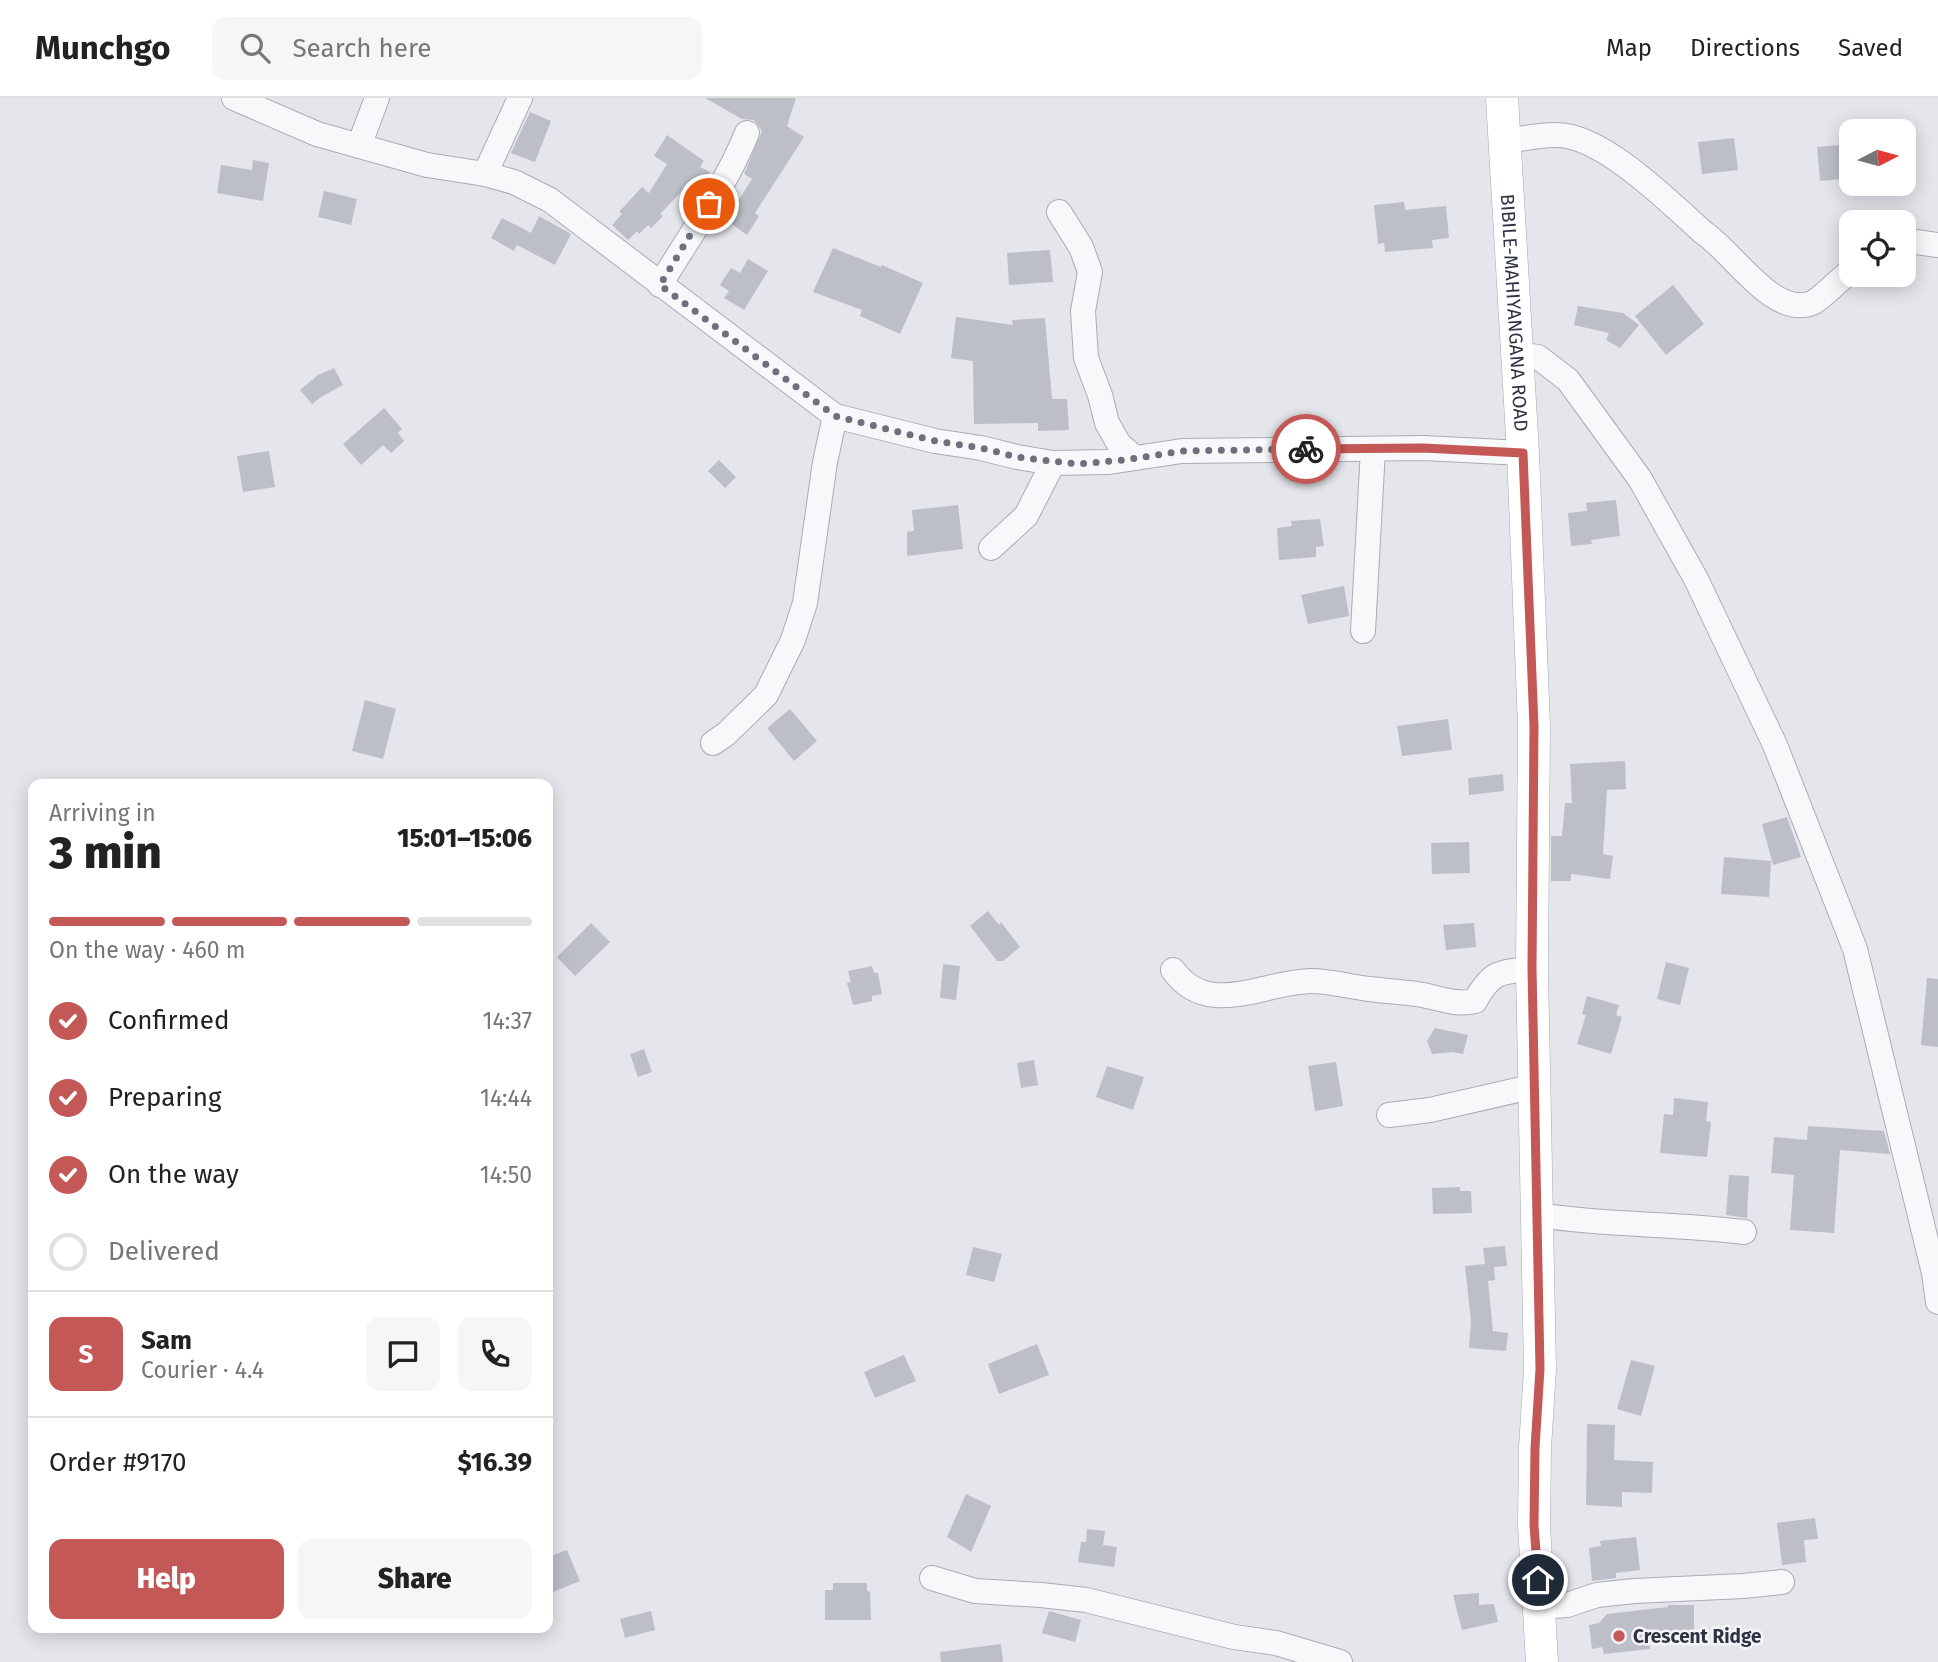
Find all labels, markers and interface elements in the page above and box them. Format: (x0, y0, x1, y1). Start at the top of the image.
search box (212, 17, 702, 80)
text: Munchgo (35, 28, 170, 68)
icon: search (236, 29, 274, 67)
text: Search here (292, 33, 431, 64)
text: Map (1606, 34, 1652, 62)
text: Directions (1690, 34, 1800, 62)
text: Saved (1838, 34, 1903, 62)
north arrow (1839, 119, 1916, 196)
map controls (1839, 119, 1916, 287)
pin (679, 174, 739, 234)
icon: bag (690, 185, 728, 223)
street label: BIBILE-MAHIYANGANA ROAD (1496, 193, 1533, 432)
button: locate (1839, 210, 1916, 287)
courier (1271, 414, 1341, 484)
icon: bike (1287, 430, 1325, 468)
text: Arriving in (49, 799, 156, 827)
text: 15:01–15:06 (397, 823, 532, 854)
text: 3 min (49, 825, 162, 880)
text: On the way · 460 m (49, 936, 245, 964)
icon: check (49, 1002, 87, 1040)
text: Confirmed (108, 1005, 229, 1036)
text: 14:37 (483, 1007, 532, 1035)
icon: check (49, 1079, 87, 1117)
text: Preparing (108, 1082, 221, 1113)
text: 14:44 (480, 1084, 532, 1112)
icon: check (49, 1156, 87, 1194)
text: On the way (108, 1159, 239, 1190)
text: 14:50 (480, 1161, 532, 1189)
text: Delivered (108, 1236, 220, 1267)
button: chat (366, 1317, 440, 1391)
button: phone (458, 1317, 532, 1391)
text: Sam (141, 1325, 192, 1356)
text: S (79, 1339, 93, 1370)
text: Courier · 4.4 (141, 1356, 264, 1384)
text: Order #9170 (49, 1447, 187, 1478)
text: $16.39 (457, 1447, 532, 1478)
button: Help (49, 1539, 284, 1619)
button: Share (298, 1539, 532, 1619)
pin (1508, 1550, 1568, 1610)
icon: home (1519, 1561, 1557, 1599)
place label: Crescent Ridge (1633, 1625, 1761, 1648)
marker: Crescent Ridge (1611, 1628, 1627, 1644)

